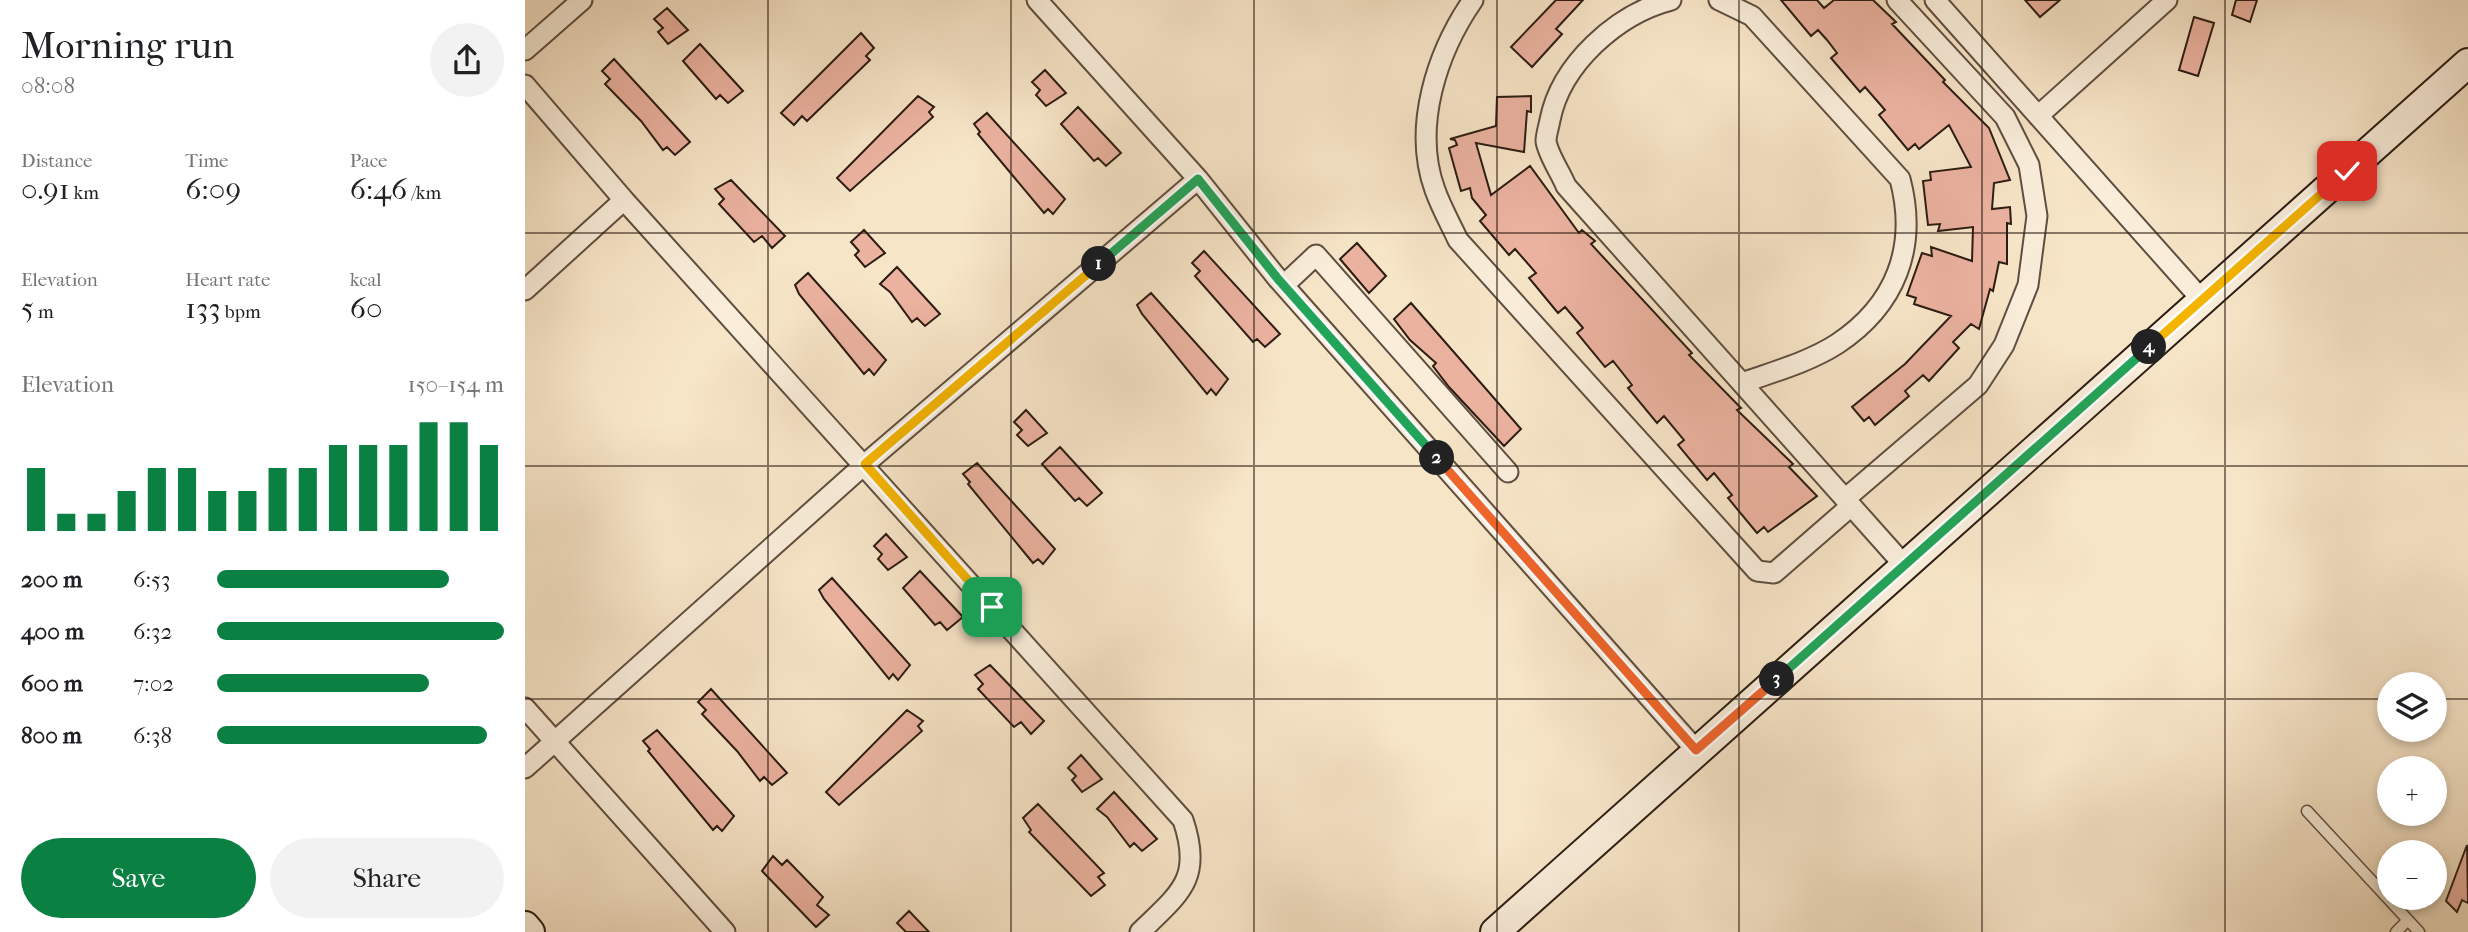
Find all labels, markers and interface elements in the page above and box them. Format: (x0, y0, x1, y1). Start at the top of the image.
text: Morning run (21, 23, 234, 68)
button: share (430, 23, 504, 97)
text: 08:08 (21, 72, 75, 99)
pin (2317, 141, 2377, 201)
text: Distance (21, 150, 92, 172)
text: Time (185, 150, 229, 172)
text: Pace (350, 150, 388, 172)
icon: check (2328, 152, 2366, 190)
text: 0.91 (21, 172, 69, 207)
text: 6:09 (185, 172, 241, 207)
text: 6:46 (350, 172, 407, 207)
text: km (69, 182, 99, 204)
text: /km (407, 182, 441, 204)
pin: 1 (1081, 246, 1117, 282)
text: 1 (1095, 252, 1102, 274)
text: Elevation (21, 269, 98, 291)
text: Heart rate (185, 269, 270, 291)
text: kcal (350, 269, 382, 291)
text: 5 (21, 291, 34, 326)
text: 133 (185, 291, 221, 326)
text: 60 (350, 291, 382, 326)
text: m (34, 301, 54, 323)
text: bpm (221, 301, 261, 323)
pin: 4 (2131, 330, 2167, 364)
text: 4 (2143, 335, 2154, 357)
text: Elevation (21, 371, 114, 398)
text: 150–154 m (408, 371, 504, 398)
pin: 2 (1419, 440, 1455, 476)
text: 2 (1432, 446, 1441, 468)
text: 200 m (21, 566, 82, 593)
text: 6:53 (133, 566, 170, 593)
pin (962, 577, 1022, 637)
icon: arrive (973, 588, 1011, 626)
text: 400 m (21, 618, 84, 645)
text: 6:32 (133, 618, 172, 645)
pin: 3 (1759, 662, 1795, 696)
text: 3 (1773, 667, 1780, 689)
text: 600 m (21, 670, 83, 697)
text: 7:02 (133, 670, 174, 697)
map controls (2377, 672, 2447, 910)
button: layers (2377, 672, 2447, 742)
text: 800 m (21, 722, 82, 749)
text: 6:38 (133, 722, 172, 749)
button: + (2377, 756, 2447, 826)
button: Save (21, 838, 256, 918)
button: Share (270, 838, 504, 918)
button: − (2377, 840, 2447, 910)

